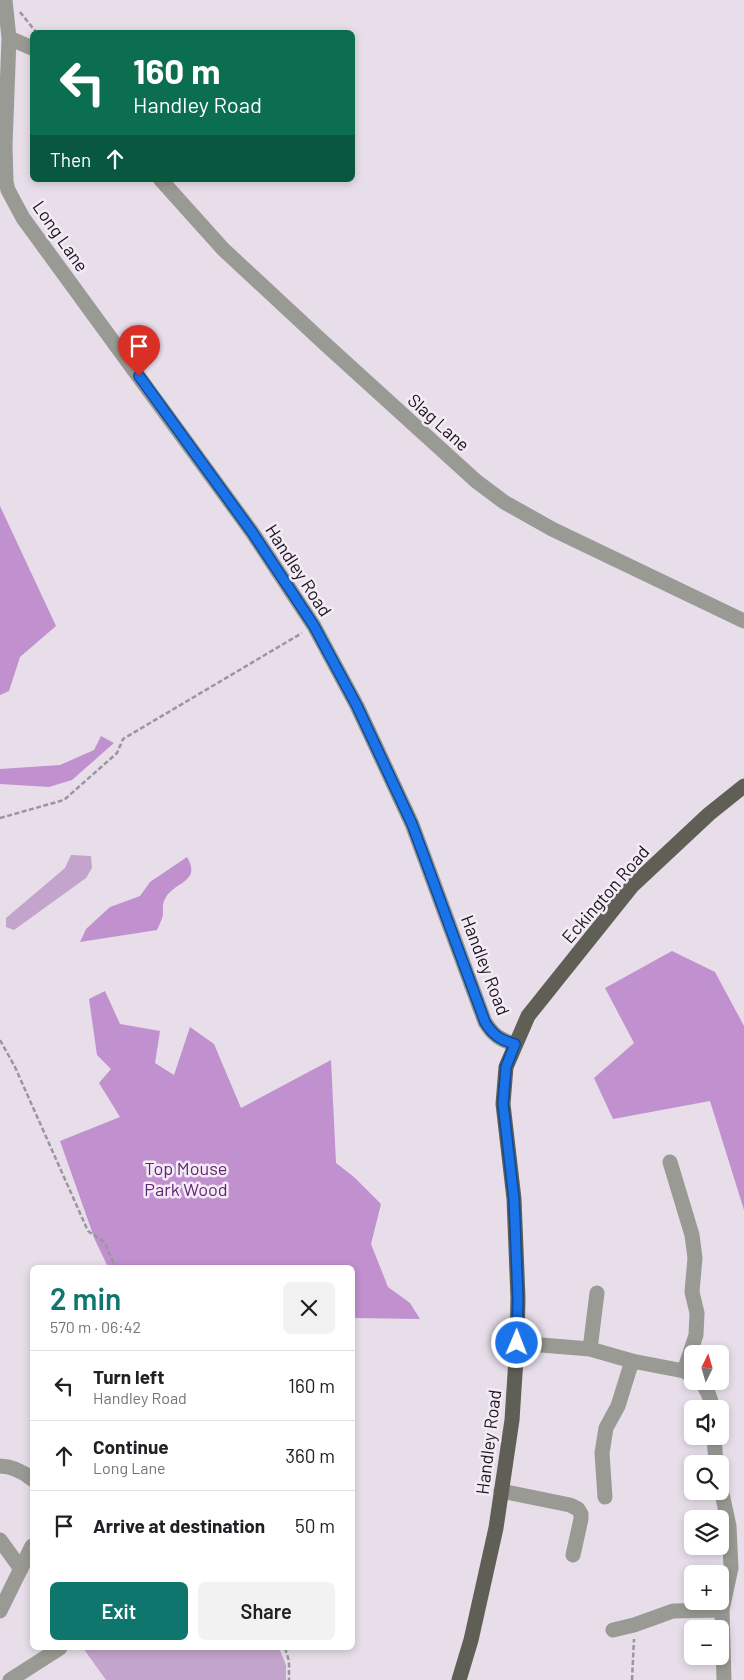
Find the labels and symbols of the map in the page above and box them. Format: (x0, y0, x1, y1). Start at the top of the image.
street label: Long Lane (29, 196, 93, 276)
pin (118, 325, 160, 376)
street label: Slag Lane (404, 389, 474, 455)
street label: Handley Road (261, 520, 337, 620)
street label: Eckington Road (557, 841, 653, 947)
street label: Handley Road (457, 912, 515, 1018)
park label: Top Mouse Park Wood (144, 1157, 228, 1200)
position arrow (490, 1316, 542, 1368)
north arrow (684, 1345, 729, 1390)
street label: Handley Road (471, 1388, 505, 1496)

